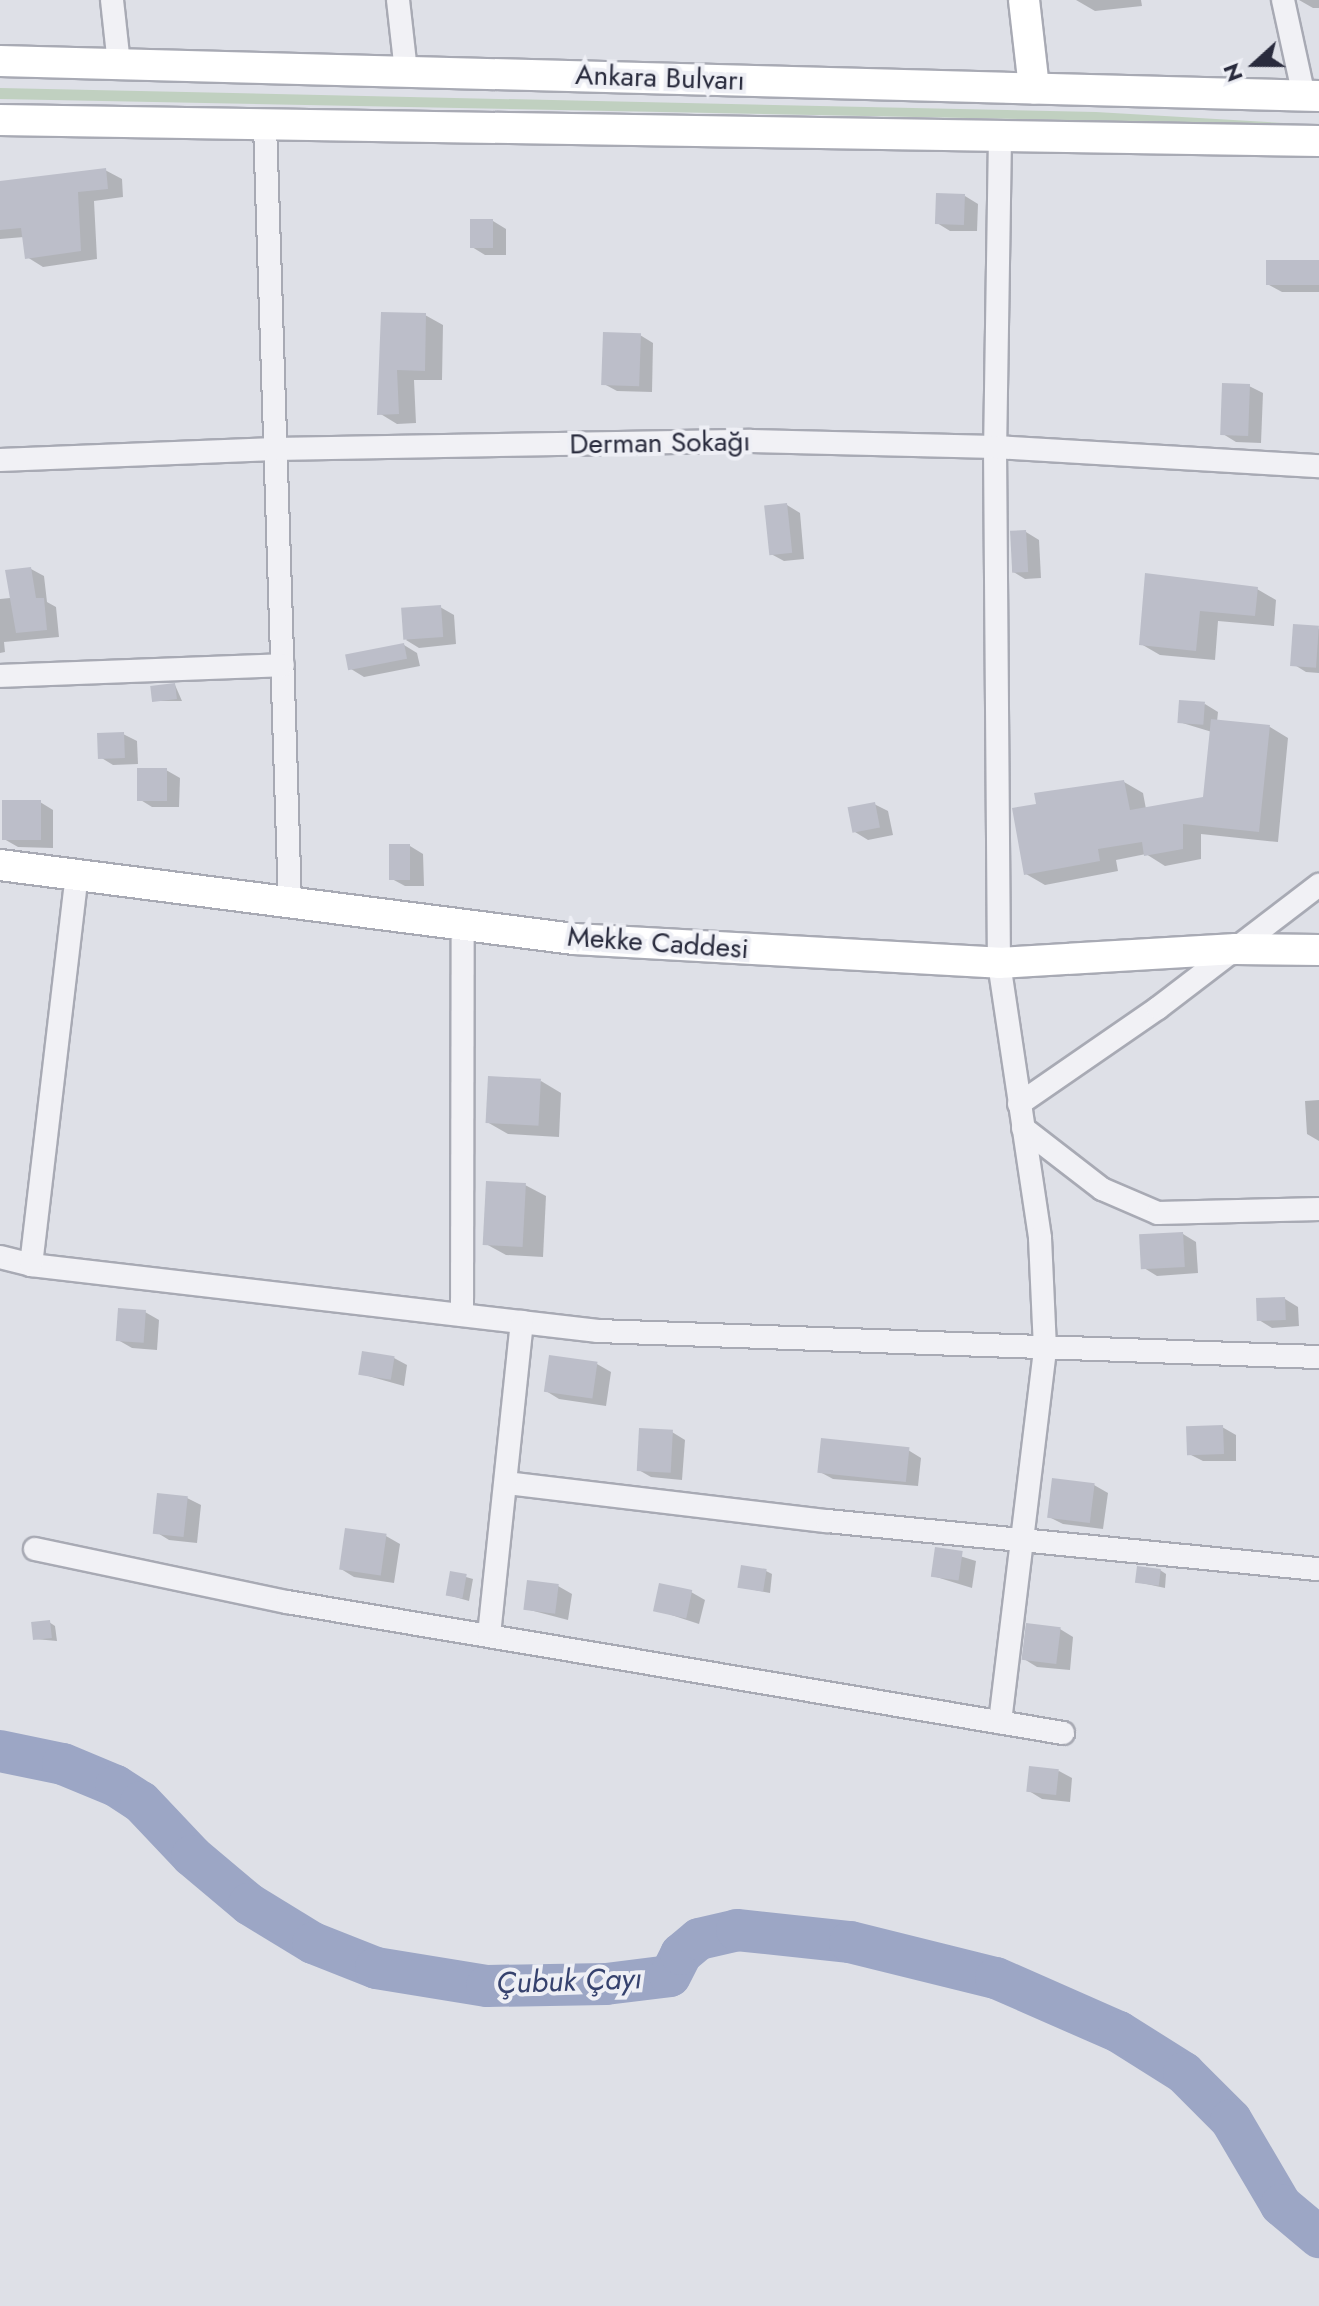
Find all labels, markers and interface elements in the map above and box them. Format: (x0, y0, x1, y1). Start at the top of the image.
north arrow (1215, 24, 1295, 104)
street label: Ankara Bulvarı (575, 58, 745, 98)
text: N (1215, 59, 1251, 86)
street label: Derman Sokağı (569, 425, 751, 461)
street label: Mekke Caddesi (566, 920, 750, 966)
water label: Çubuk Çayı (496, 1960, 642, 2002)

